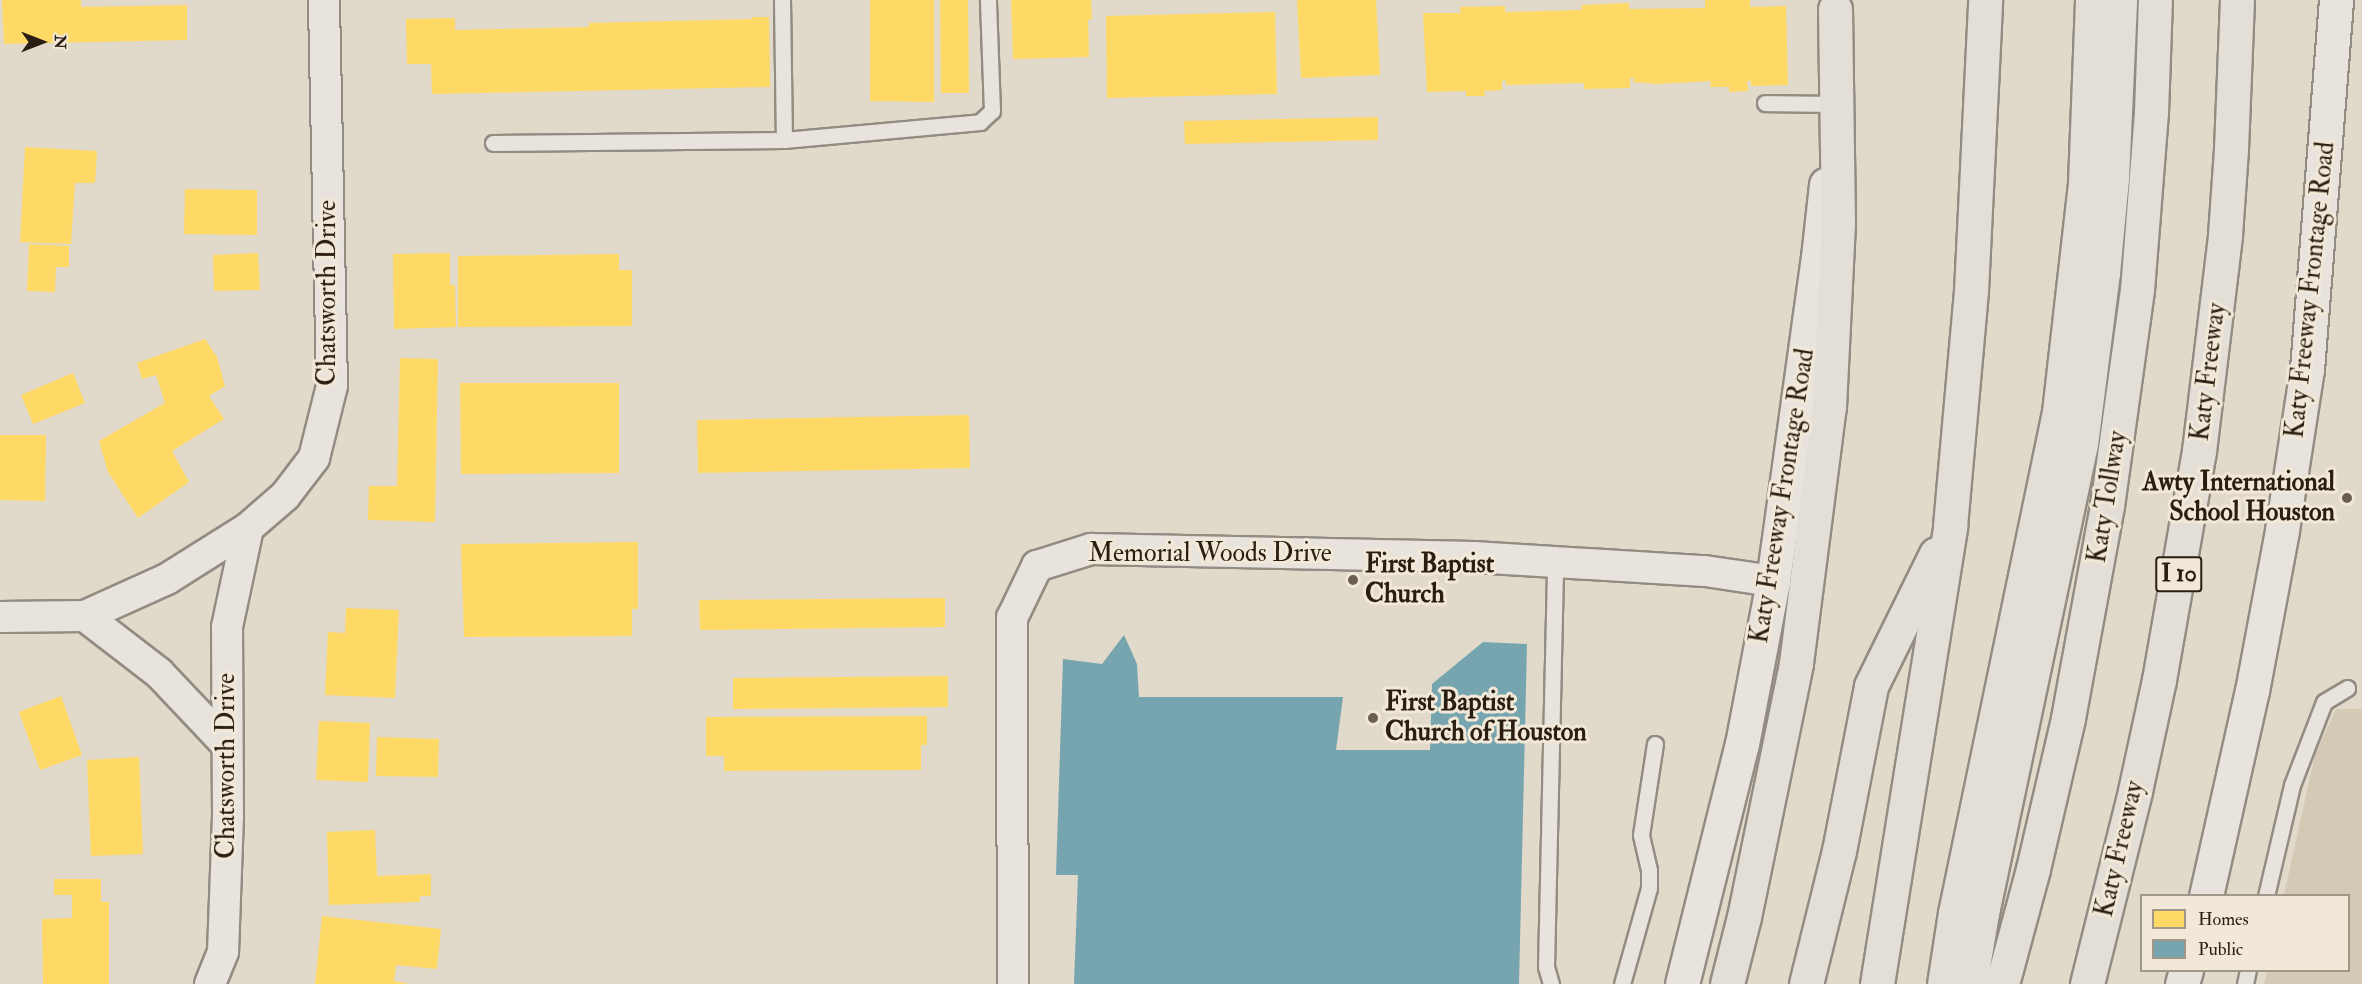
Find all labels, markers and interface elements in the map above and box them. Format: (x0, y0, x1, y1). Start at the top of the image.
north arrow (12, 12, 72, 72)
text: N (50, 35, 70, 49)
street label: Katy Freeway Frontage Road (2280, 140, 2342, 440)
street label: Chatsworth Drive (312, 200, 344, 386)
street label: Katy Freeway (2185, 301, 2233, 443)
street label: Katy Freeway Frontage Road (1744, 346, 1822, 646)
street label: Katy Tollway (2082, 429, 2134, 565)
place label: Awty International School Houston (2142, 467, 2335, 528)
marker: Awty International School Houston (2340, 491, 2354, 505)
street label: Memorial Woods Drive (1088, 538, 1332, 570)
place label: First Baptist Church (1365, 549, 1494, 610)
road number: I 10 (2155, 553, 2203, 595)
marker: First Baptist Church (1346, 573, 1360, 587)
street label: Chatsworth Drive (211, 673, 243, 859)
place label: First Baptist Church of Houston (1385, 687, 1587, 748)
marker: First Baptist Church of Houston (1366, 711, 1380, 725)
street label: Katy Freeway (2089, 778, 2151, 920)
legend (2140, 894, 2350, 972)
text: Homes (2198, 908, 2249, 931)
text: Public (2198, 938, 2243, 961)

